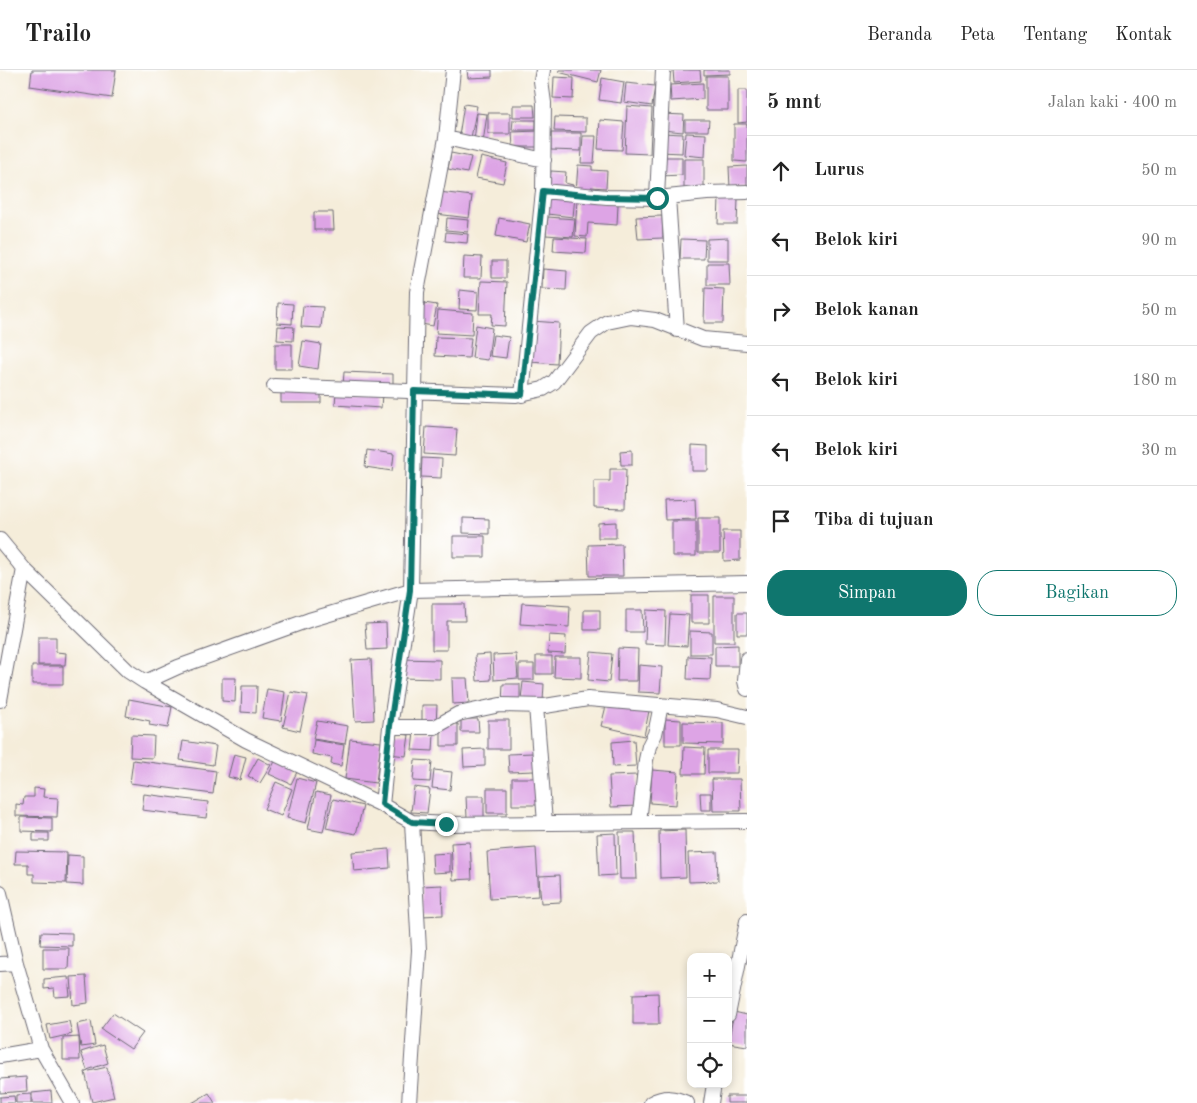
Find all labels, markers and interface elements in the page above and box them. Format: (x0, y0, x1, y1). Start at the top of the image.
text: Trailo (25, 23, 91, 47)
text: Beranda (867, 26, 932, 44)
text: Peta (960, 26, 995, 44)
text: Tentang (1023, 26, 1087, 44)
text: Kontak (1115, 26, 1172, 44)
text: 5 mnt (767, 92, 821, 113)
text: Jalan kaki · 400 m (1048, 95, 1177, 111)
icon: ahead (767, 157, 795, 185)
text: Lurus (814, 161, 864, 180)
text: 50 m (1141, 163, 1177, 179)
route start (646, 187, 669, 210)
icon: left (767, 227, 795, 255)
text: Belok kiri (814, 231, 898, 250)
text: 90 m (1141, 233, 1177, 249)
icon: right (767, 297, 795, 325)
text: Belok kanan (814, 301, 919, 320)
text: 50 m (1141, 303, 1177, 319)
icon: left (767, 367, 795, 395)
text: Belok kiri (814, 371, 898, 390)
text: 180 m (1132, 373, 1177, 389)
icon: left (767, 437, 795, 465)
text: Belok kiri (814, 441, 898, 460)
text: 30 m (1141, 443, 1177, 459)
icon: arrive (767, 507, 795, 535)
text: Tiba di tujuan (814, 511, 934, 530)
button: Simpan (767, 570, 967, 616)
button: Bagikan (977, 570, 1177, 616)
route end (435, 813, 458, 836)
map controls (687, 953, 732, 1088)
button: + (687, 953, 732, 998)
button: − (687, 998, 732, 1043)
button: locate (687, 1043, 732, 1088)

